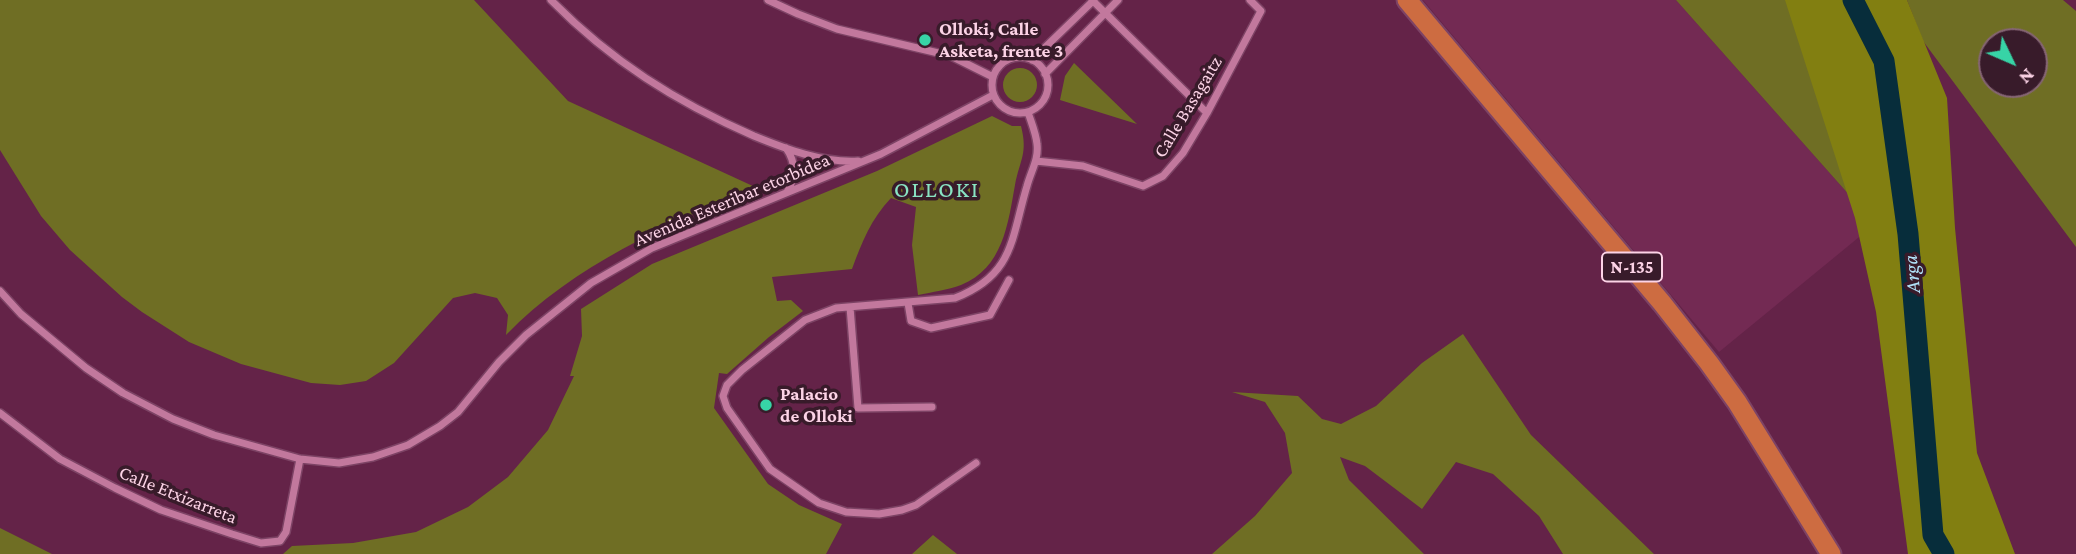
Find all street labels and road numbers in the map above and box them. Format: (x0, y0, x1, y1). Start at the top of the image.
street label: Calle Basagaitz (1149, 52, 1227, 162)
street label: Avenida Esteribar etorbidea (631, 148, 833, 252)
road number: N-135 (1602, 253, 1662, 282)
street label: Calle Etxizarreta (116, 461, 240, 529)

